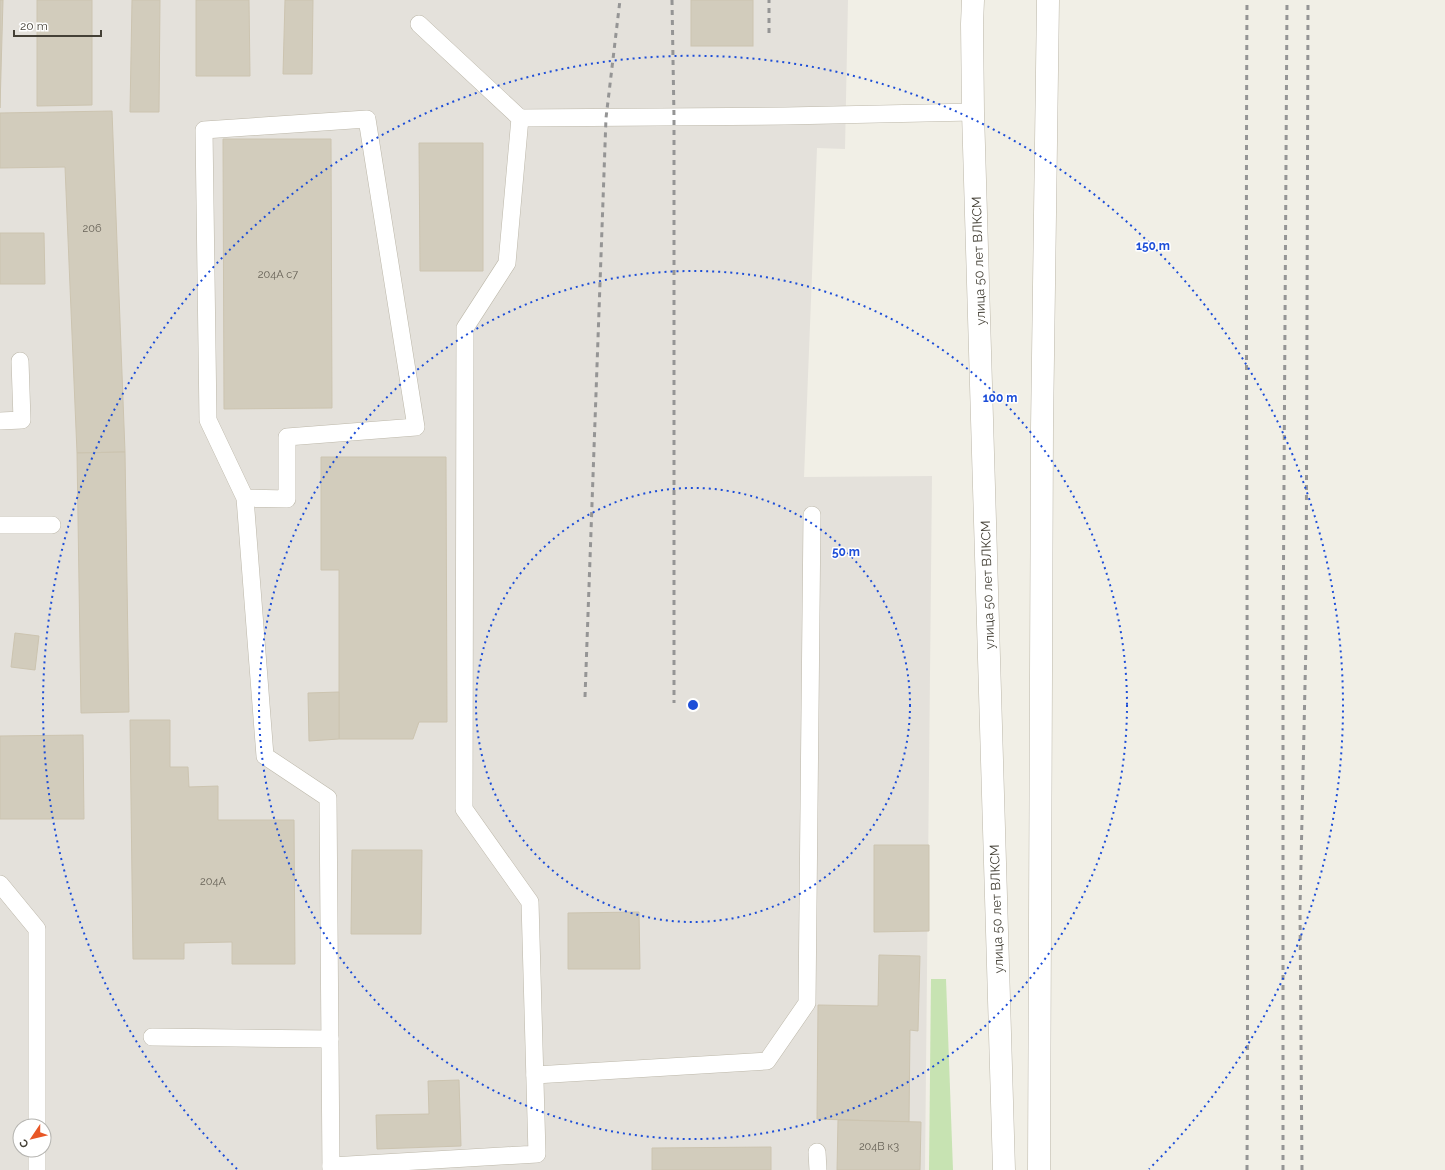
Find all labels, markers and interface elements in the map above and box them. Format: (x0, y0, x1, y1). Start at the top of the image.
scale bar (14, 12, 101, 38)
text: 20 m (20, 19, 48, 33)
street label: улица 50 лет ВЛКСМ (969, 196, 988, 326)
house number: 206 (82, 222, 102, 235)
text: 150 m (1136, 239, 1170, 253)
house number: 204А с7 (258, 268, 298, 281)
text: 100 m (983, 391, 1017, 405)
street label: улица 50 лет ВЛКСМ (978, 520, 997, 650)
text: 50 m (832, 545, 860, 559)
centre of rings (686, 698, 700, 712)
street label: улица 50 лет ВЛКСМ (987, 844, 1006, 974)
house number: 204А (200, 875, 227, 888)
north arrow (12, 1118, 52, 1158)
text: С (16, 1136, 32, 1150)
house number: 204В к3 (859, 1140, 899, 1153)

